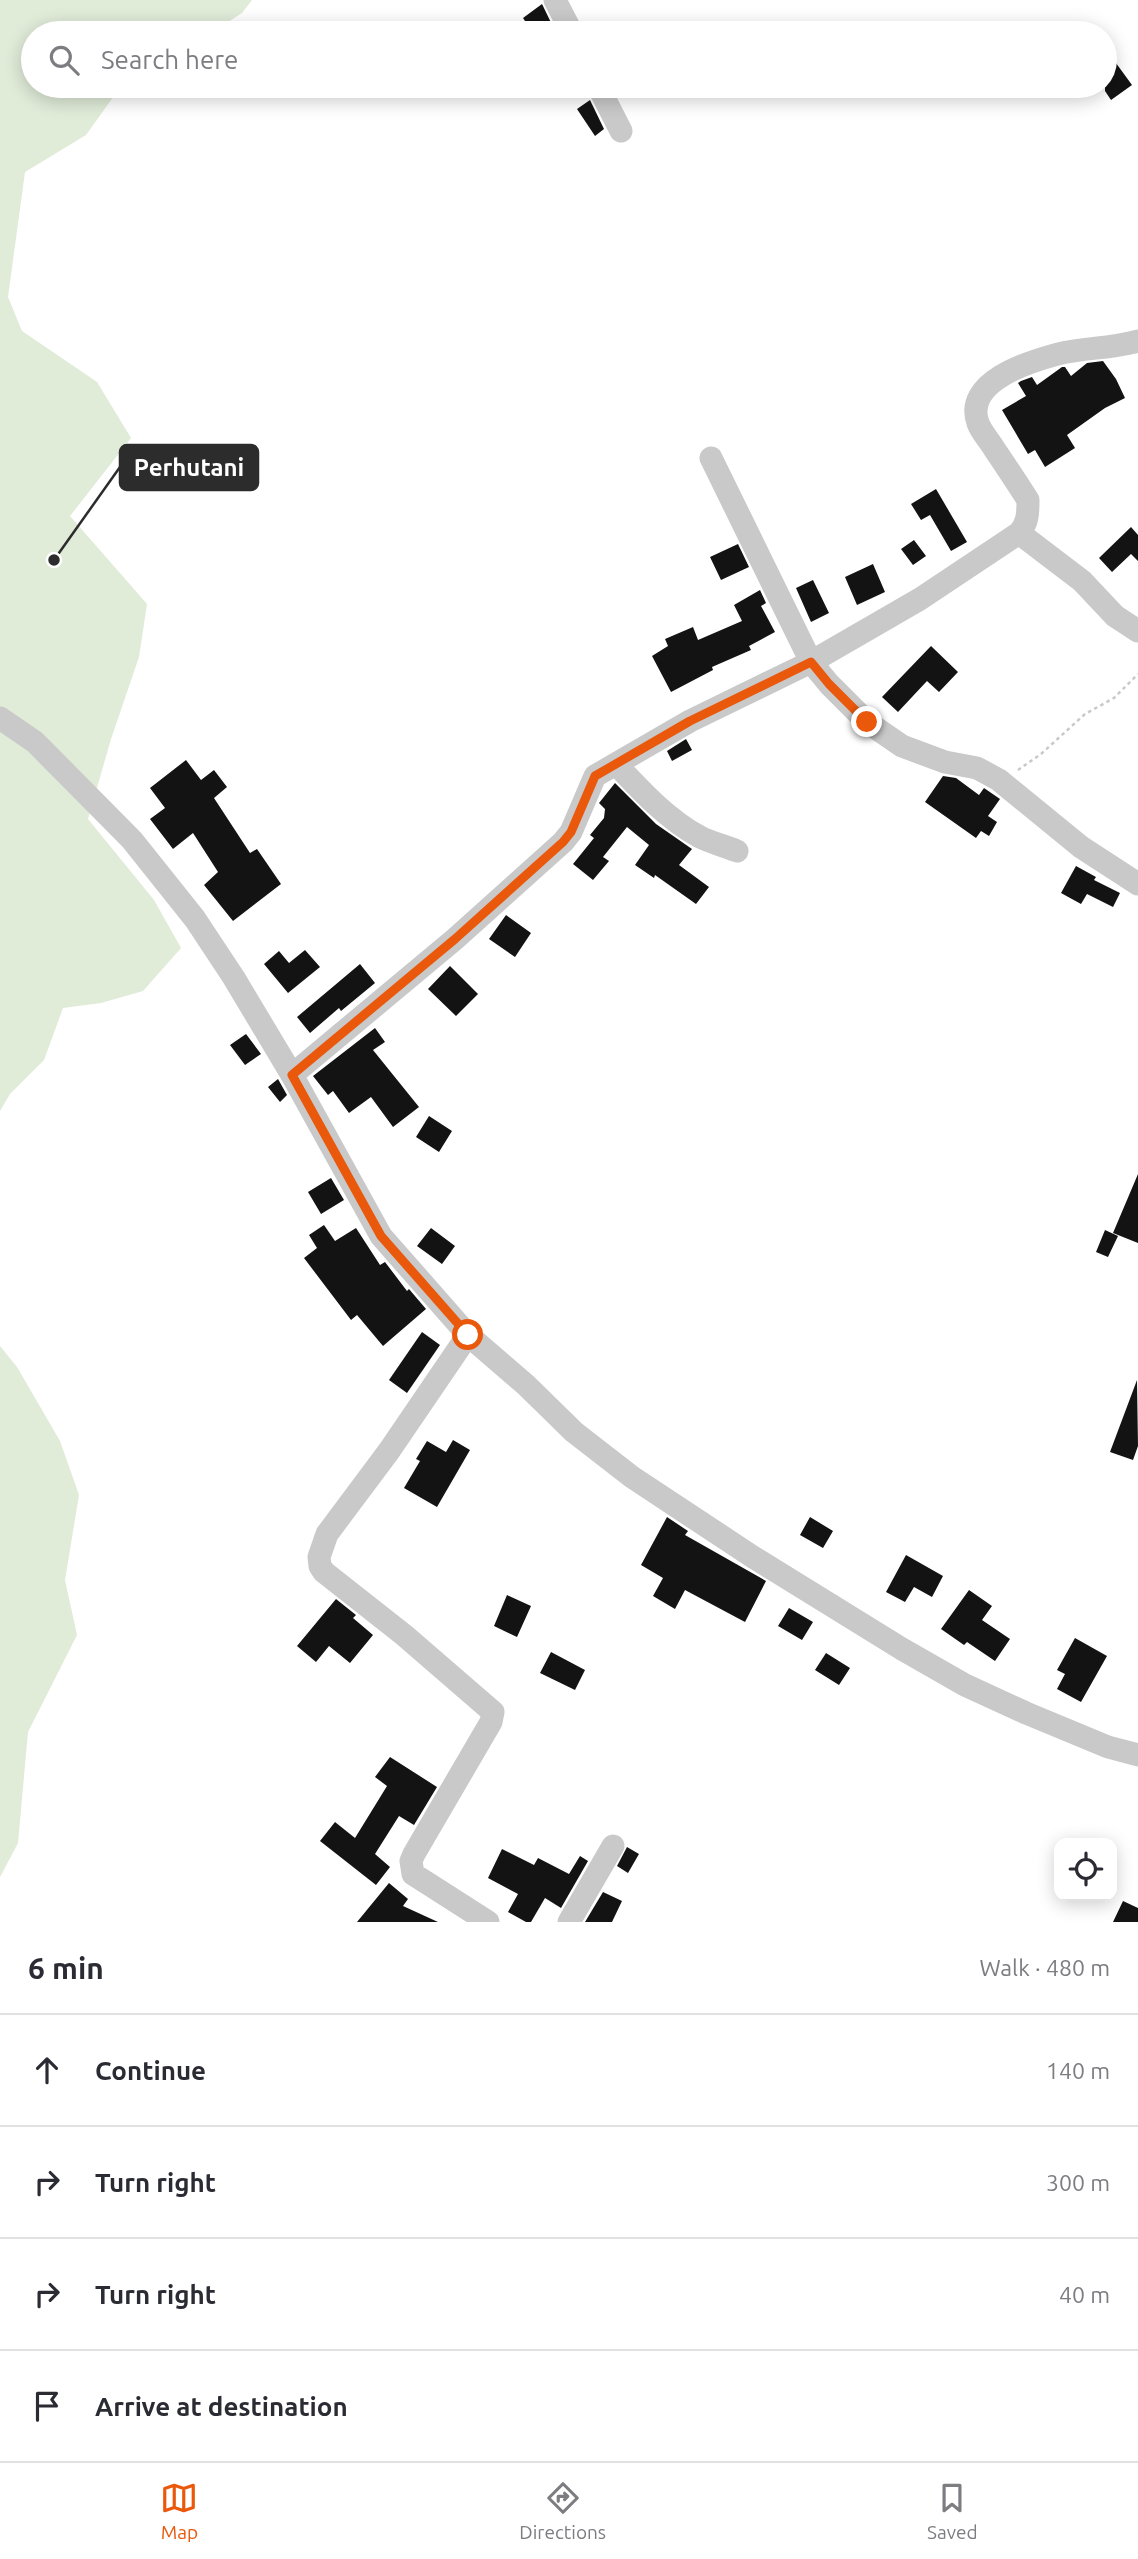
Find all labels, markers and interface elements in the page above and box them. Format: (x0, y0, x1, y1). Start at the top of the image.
search box (21, 21, 1117, 98)
icon: search (45, 41, 83, 79)
text: Search here (101, 45, 238, 74)
callout: Perhutani (120, 445, 258, 490)
text: Perhutani (134, 454, 244, 481)
route end (851, 706, 882, 737)
route start (452, 1319, 483, 1350)
map controls (1054, 1838, 1117, 1901)
button: locate (1054, 1838, 1117, 1901)
text: 6 min (28, 1951, 104, 1985)
text: Walk · 480 m (979, 1955, 1110, 1980)
icon: ahead (28, 2051, 66, 2089)
text: Continue (95, 2056, 206, 2085)
text: 140 m (1046, 2058, 1110, 2083)
icon: right (28, 2163, 66, 2201)
text: Turn right (95, 2168, 216, 2197)
text: 300 m (1046, 2170, 1110, 2195)
icon: right (28, 2275, 66, 2313)
text: Turn right (95, 2280, 216, 2309)
text: 40 m (1059, 2282, 1110, 2307)
icon: arrive (28, 2387, 66, 2425)
text: Arrive at destination (95, 2392, 348, 2421)
tab: Map (160, 2479, 198, 2543)
tab: Directions (519, 2479, 606, 2543)
tab: Saved (927, 2479, 978, 2543)

